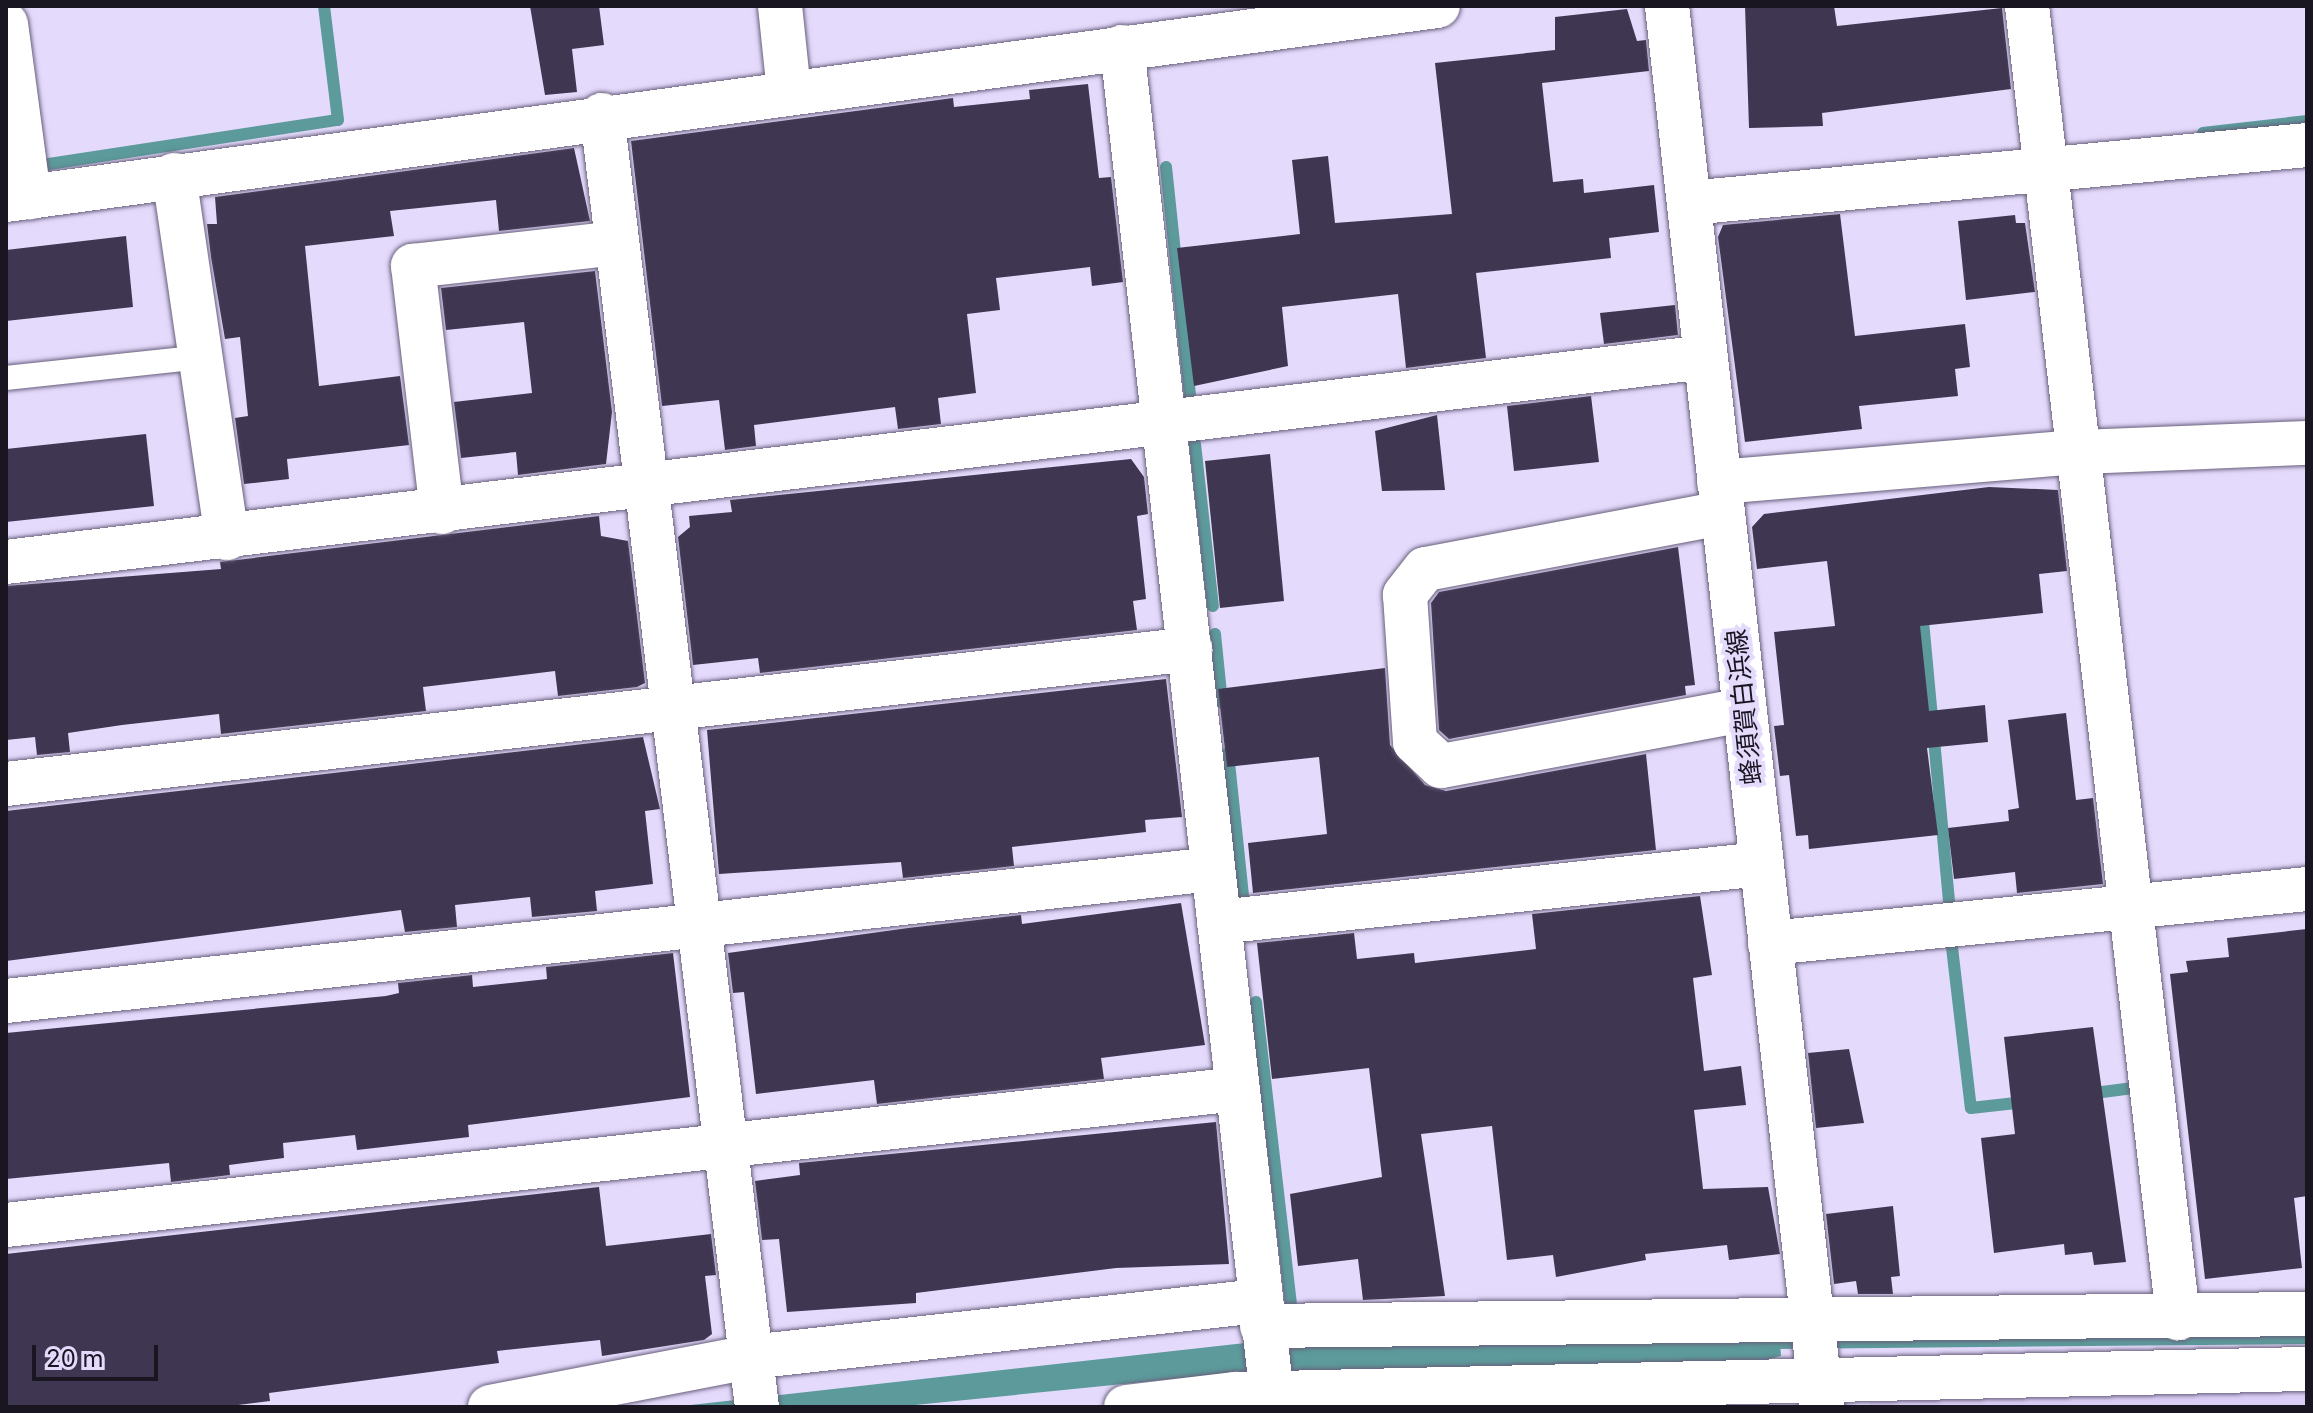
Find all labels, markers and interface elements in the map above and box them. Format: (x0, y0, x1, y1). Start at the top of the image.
street label: 蜂須賀白浜線 (1720, 628, 1768, 786)
scale bar (36, 1329, 162, 1379)
text: 20 m (46, 1344, 104, 1373)

